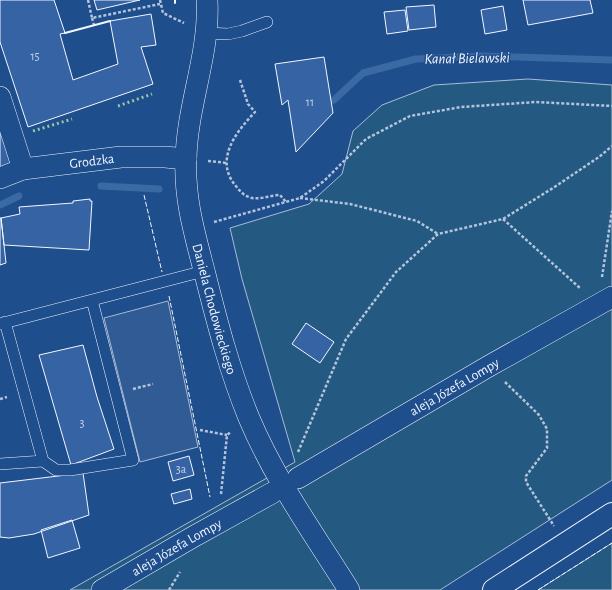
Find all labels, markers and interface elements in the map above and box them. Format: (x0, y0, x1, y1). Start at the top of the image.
house number: 15 (30, 50, 40, 62)
water label: Kanał Bielawski (424, 50, 510, 67)
house number: 11 (306, 96, 314, 108)
street label: Grodzka (69, 152, 116, 171)
street label: Daniela Chodowieckiego (189, 242, 238, 376)
street label: aleja Józefa Lompy (407, 356, 502, 419)
house number: 3 (80, 417, 85, 429)
house number: 3a (176, 463, 187, 475)
street label: aleja Józefa Lompy (130, 516, 224, 579)

